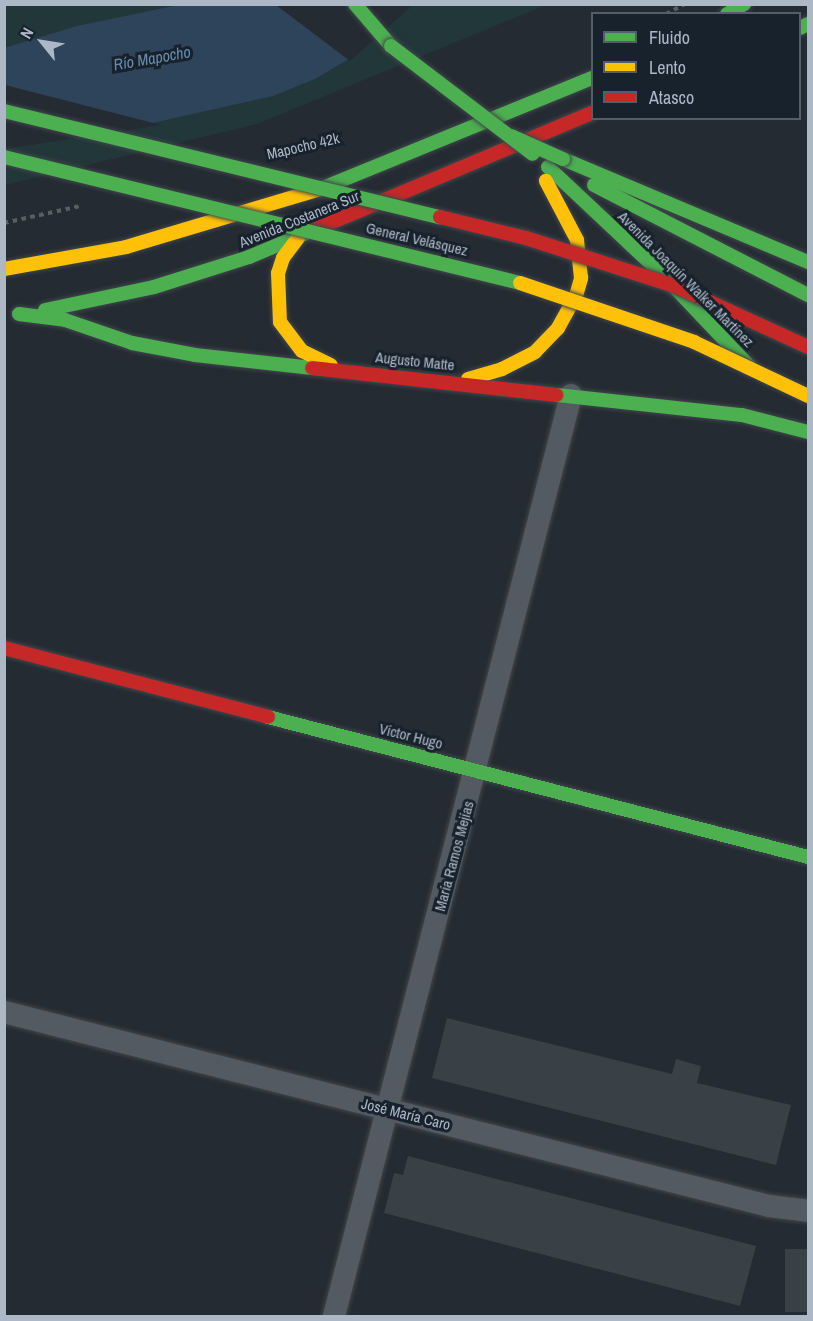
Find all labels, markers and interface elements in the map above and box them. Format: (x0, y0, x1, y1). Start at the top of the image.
north arrow (12, 12, 72, 72)
legend (591, 12, 801, 120)
text: N (15, 23, 38, 43)
text: Fluido (649, 25, 690, 50)
water label: Río Mapocho (112, 42, 192, 74)
text: Lento (649, 55, 686, 80)
text: Atasco (649, 85, 694, 110)
street label: Mapocho 42k (265, 129, 341, 163)
street label: Avenida Costanera Sur (236, 187, 362, 251)
street label: Avenida Joaquín Walker Martínez (614, 207, 758, 351)
street label: General Velásquez (364, 219, 470, 259)
street label: Augusto Matte (375, 348, 455, 374)
street label: Víctor Hugo (377, 719, 445, 753)
street label: María Ramos Mejías (431, 799, 477, 913)
street label: José María Caro (360, 1094, 452, 1134)

